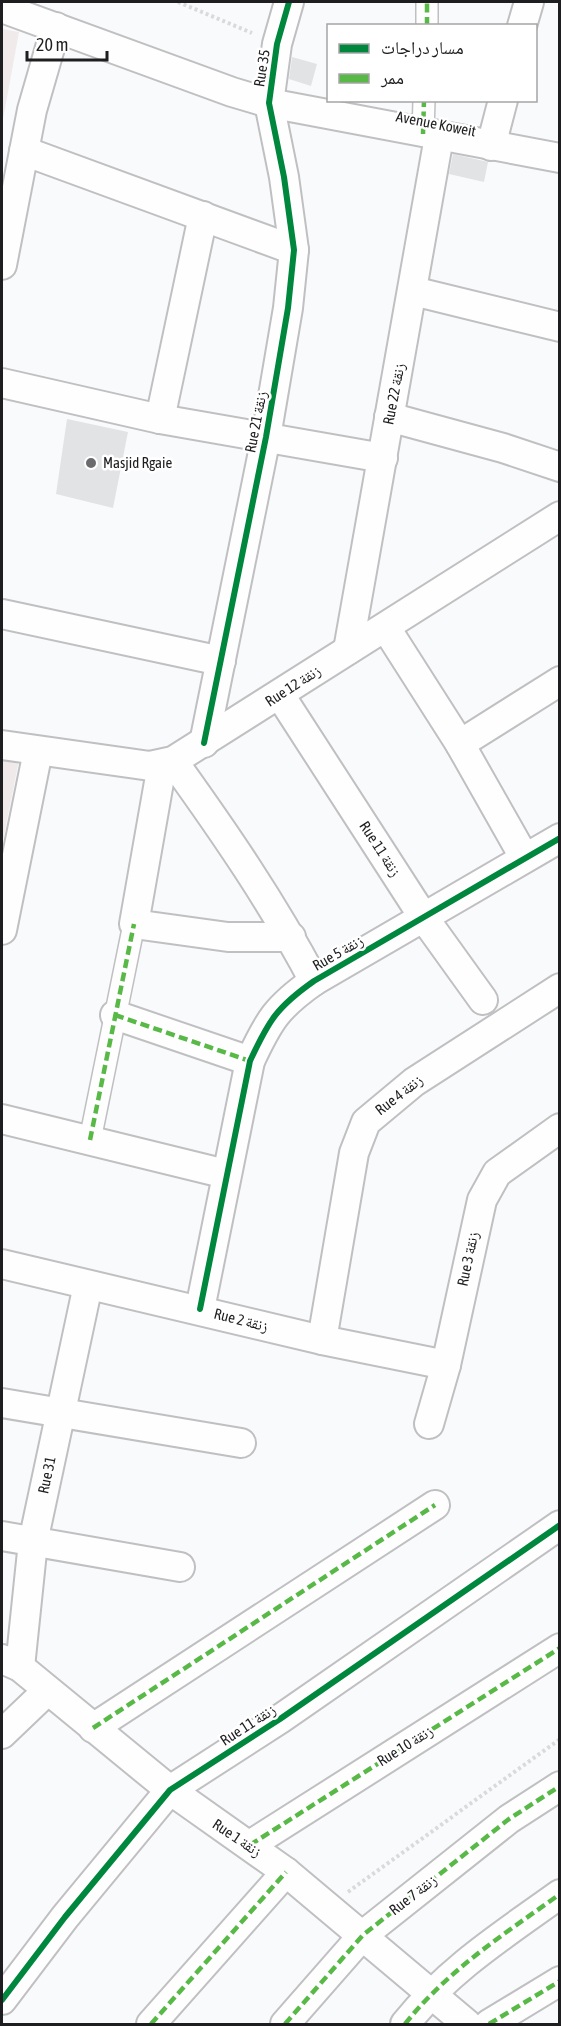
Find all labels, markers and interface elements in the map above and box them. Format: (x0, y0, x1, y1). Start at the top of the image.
scale bar (27, 24, 106, 62)
legend (327, 24, 537, 102)
text: 20 m (36, 34, 68, 55)
text: مسار دراجات (381, 37, 464, 58)
street label: Rue 35 (250, 48, 273, 88)
text: ممر (380, 67, 404, 88)
street label: Avenue Koweit (395, 107, 477, 140)
street label: Rue 22 زنقة (379, 362, 409, 426)
street label: Rue 21 زنقة (241, 390, 271, 454)
place label: Masjid Rgaie (103, 454, 172, 471)
marker: Masjid Rgaie (84, 456, 98, 470)
street label: Rue 12 زنقة (262, 661, 324, 711)
street label: Rue 11 زنقة (355, 818, 405, 880)
street label: Rue 5 زنقة (310, 931, 367, 975)
street label: Rue 4 زنقة (372, 1071, 426, 1119)
street label: Rue 3 زنقة (453, 1230, 483, 1288)
street label: Rue 2 زنقة (212, 1305, 270, 1335)
street label: Rue 31 (34, 1455, 59, 1495)
street label: Rue 11 زنقة (217, 1700, 279, 1750)
street label: Rue 10 زنقة (374, 1722, 436, 1770)
street label: Rue 1 زنقة (209, 1815, 265, 1861)
street label: Rue 7 زنقة (386, 1871, 440, 1919)

